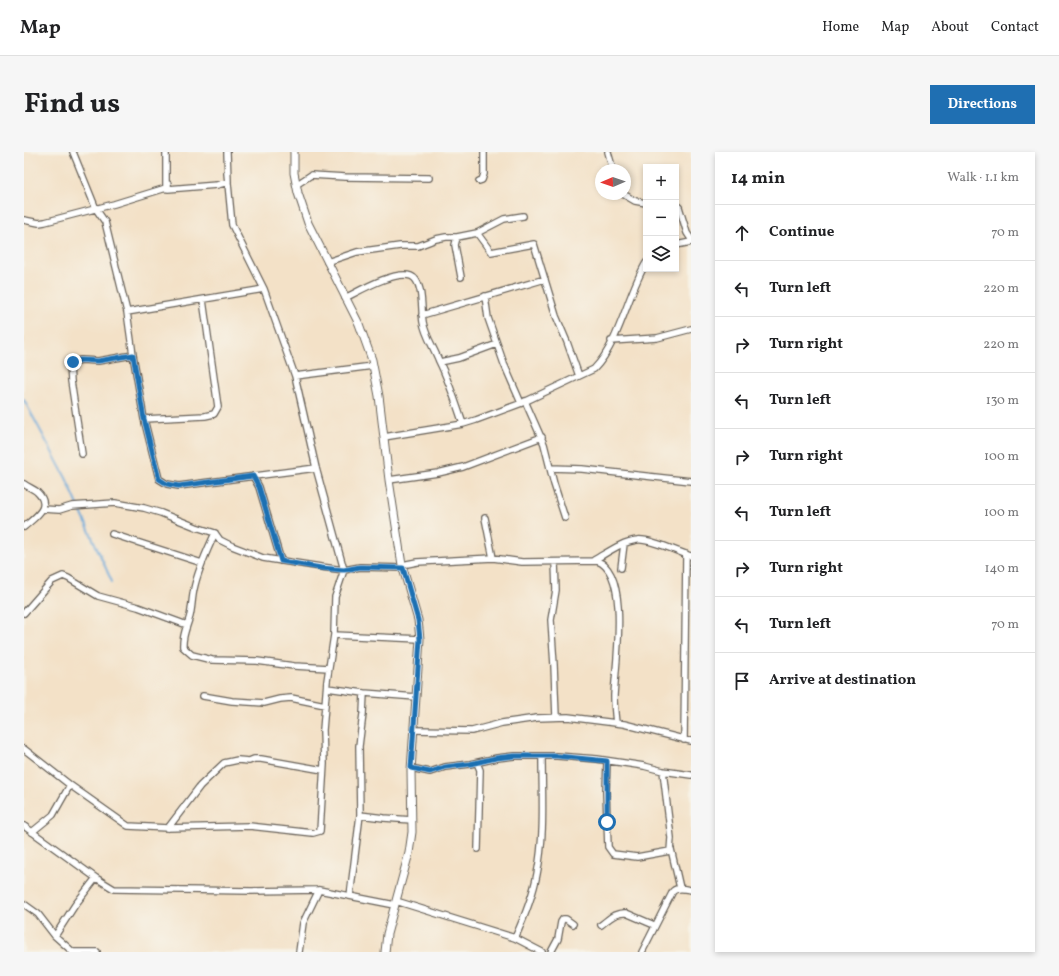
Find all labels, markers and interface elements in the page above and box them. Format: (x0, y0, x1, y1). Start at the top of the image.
text: Map (20, 15, 61, 41)
text: Home (822, 18, 859, 37)
text: Map (881, 18, 909, 37)
text: About (931, 18, 969, 37)
text: Contact (991, 18, 1039, 37)
text: Find us (24, 85, 120, 124)
button: Directions (930, 85, 1035, 124)
north arrow (595, 164, 631, 200)
map controls (643, 164, 679, 272)
button: + (643, 164, 679, 200)
text: 14 min (731, 167, 785, 190)
text: Walk · 1.1 km (947, 169, 1019, 187)
button: − (643, 200, 679, 236)
icon: ahead (731, 222, 753, 244)
text: Continue (769, 222, 834, 243)
text: 70 m (991, 224, 1019, 242)
button: layers (643, 236, 679, 272)
icon: left (731, 278, 753, 300)
text: Turn left (769, 278, 831, 299)
text: 220 m (983, 280, 1019, 298)
icon: right (731, 334, 753, 356)
text: Turn right (769, 334, 843, 355)
text: 220 m (983, 336, 1019, 354)
route end (64, 353, 82, 371)
icon: left (731, 390, 753, 412)
text: Turn left (769, 390, 831, 411)
text: 130 m (986, 392, 1019, 410)
icon: right (731, 446, 753, 468)
text: Turn right (769, 446, 843, 467)
text: 100 m (984, 448, 1019, 466)
icon: left (731, 502, 753, 524)
text: Turn left (769, 502, 831, 523)
text: 100 m (984, 504, 1019, 522)
icon: right (731, 558, 753, 580)
text: Turn right (769, 558, 843, 579)
text: 140 m (985, 560, 1019, 578)
icon: left (731, 614, 753, 636)
text: Turn left (769, 614, 831, 635)
text: 70 m (991, 616, 1019, 634)
icon: arrive (731, 670, 753, 692)
text: Arrive at destination (769, 670, 916, 691)
route start (598, 813, 616, 831)

